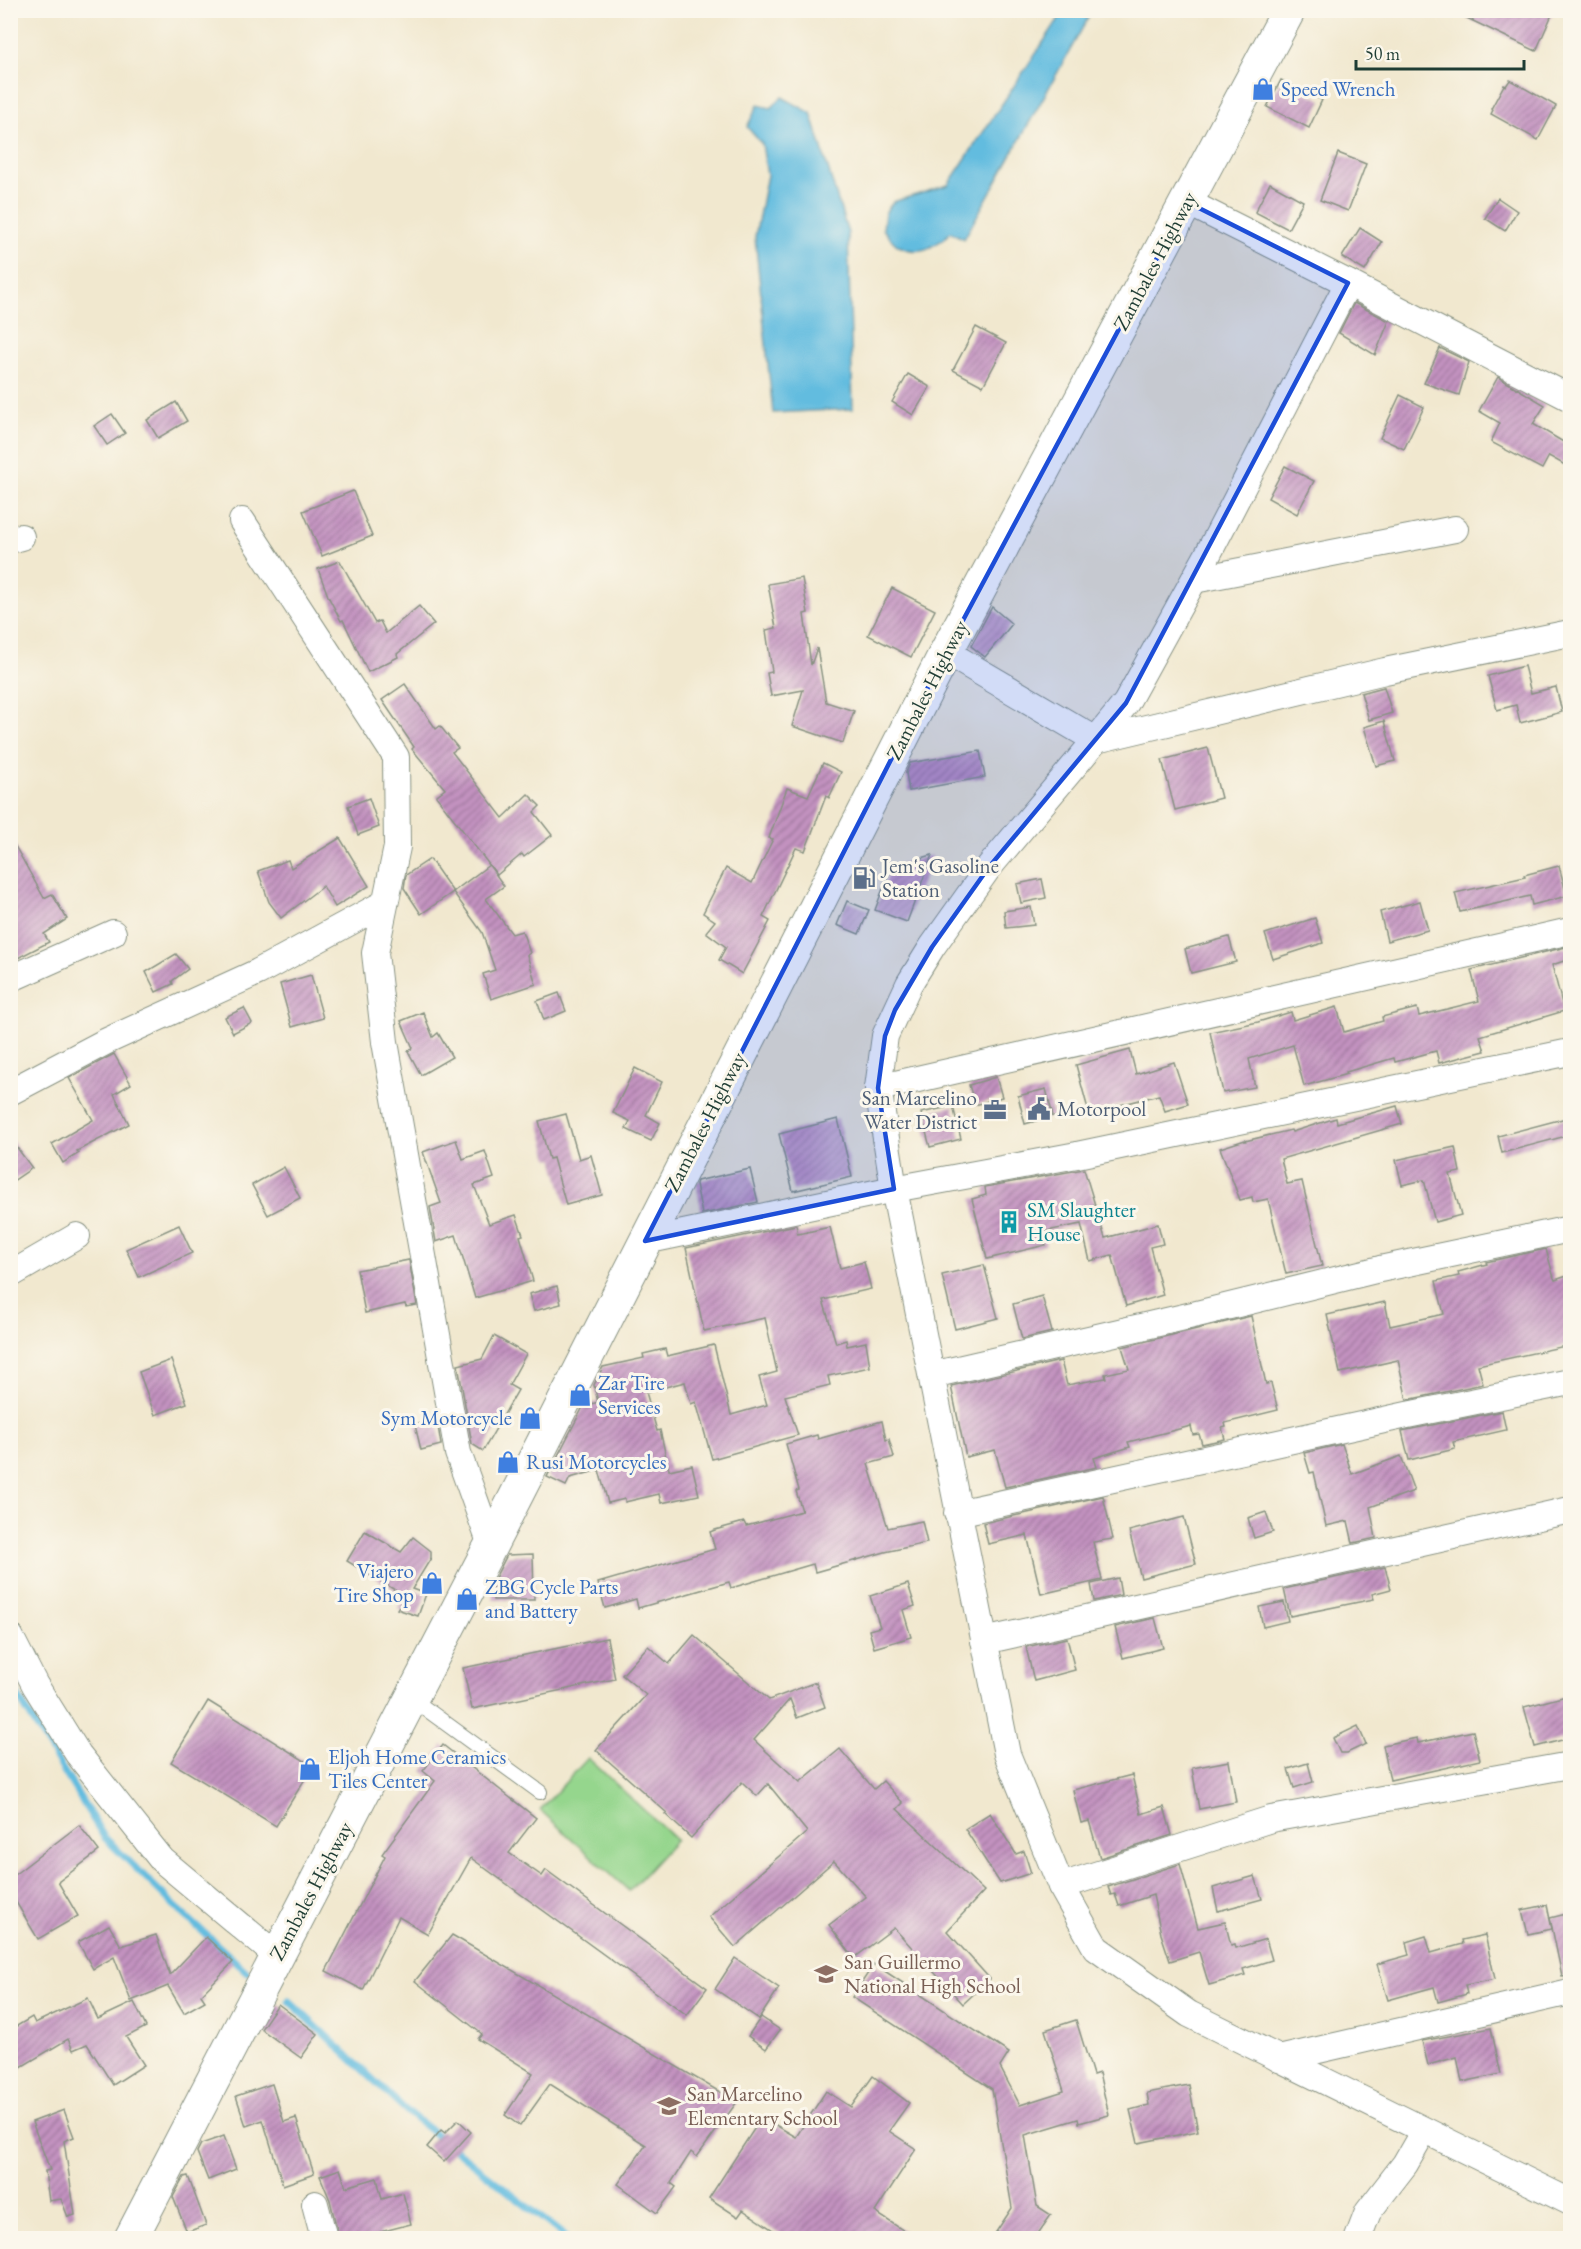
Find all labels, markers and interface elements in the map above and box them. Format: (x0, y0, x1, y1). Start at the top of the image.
scale bar (1356, 33, 1524, 71)
text: 50 m (1365, 42, 1400, 65)
place label: Speed Wrench (1281, 75, 1396, 102)
shop icon: Speed Wrench (1250, 76, 1276, 102)
street label: Zambales Highway (1107, 186, 1203, 335)
street label: Zambales Highway (880, 615, 974, 764)
place label: Jem's Gasoline Station (880, 852, 999, 903)
fuel station icon: Jem's Gasoline Station (851, 865, 877, 891)
street label: Zambales Highway (658, 1047, 752, 1196)
place label: San Marcelino Water District (862, 1084, 977, 1135)
place label: Motorpool (1057, 1095, 1146, 1122)
public building icon: Motorpool (1026, 1096, 1052, 1122)
office icon: San Marcelino Water District (982, 1097, 1008, 1123)
place label: SM Slaughter House (1027, 1196, 1136, 1247)
building icon: SM Slaughter House (996, 1209, 1022, 1235)
place label: Zar Tire Services (598, 1369, 665, 1420)
shop icon: Zar Tire Services (567, 1382, 593, 1408)
place label: Sym Motorcycle (381, 1404, 512, 1431)
shop icon: Sym Motorcycle (517, 1405, 543, 1431)
place label: Rusi Motorcycles (526, 1448, 667, 1475)
shop icon: Rusi Motorcycles (495, 1449, 521, 1475)
place label: Viajero Tire Shop (334, 1557, 414, 1608)
shop icon: Viajero Tire Shop (419, 1570, 445, 1596)
place label: ZBG Cycle Parts and Battery (485, 1573, 619, 1624)
shop icon: ZBG Cycle Parts and Battery (454, 1586, 480, 1612)
place label: Eljoh Home Ceramics Tiles Center (328, 1743, 506, 1794)
shop icon: Eljoh Home Ceramics Tiles Center (297, 1756, 323, 1782)
street label: Zambales Highway (263, 1816, 359, 1965)
place label: San Guillermo National High School (844, 1948, 1021, 1999)
school or university icon: San Guillermo National High School (813, 1961, 839, 1987)
place label: San Marcelino Elementary School (687, 2080, 838, 2131)
school or university icon: San Marcelino Elementary School (656, 2093, 682, 2119)

